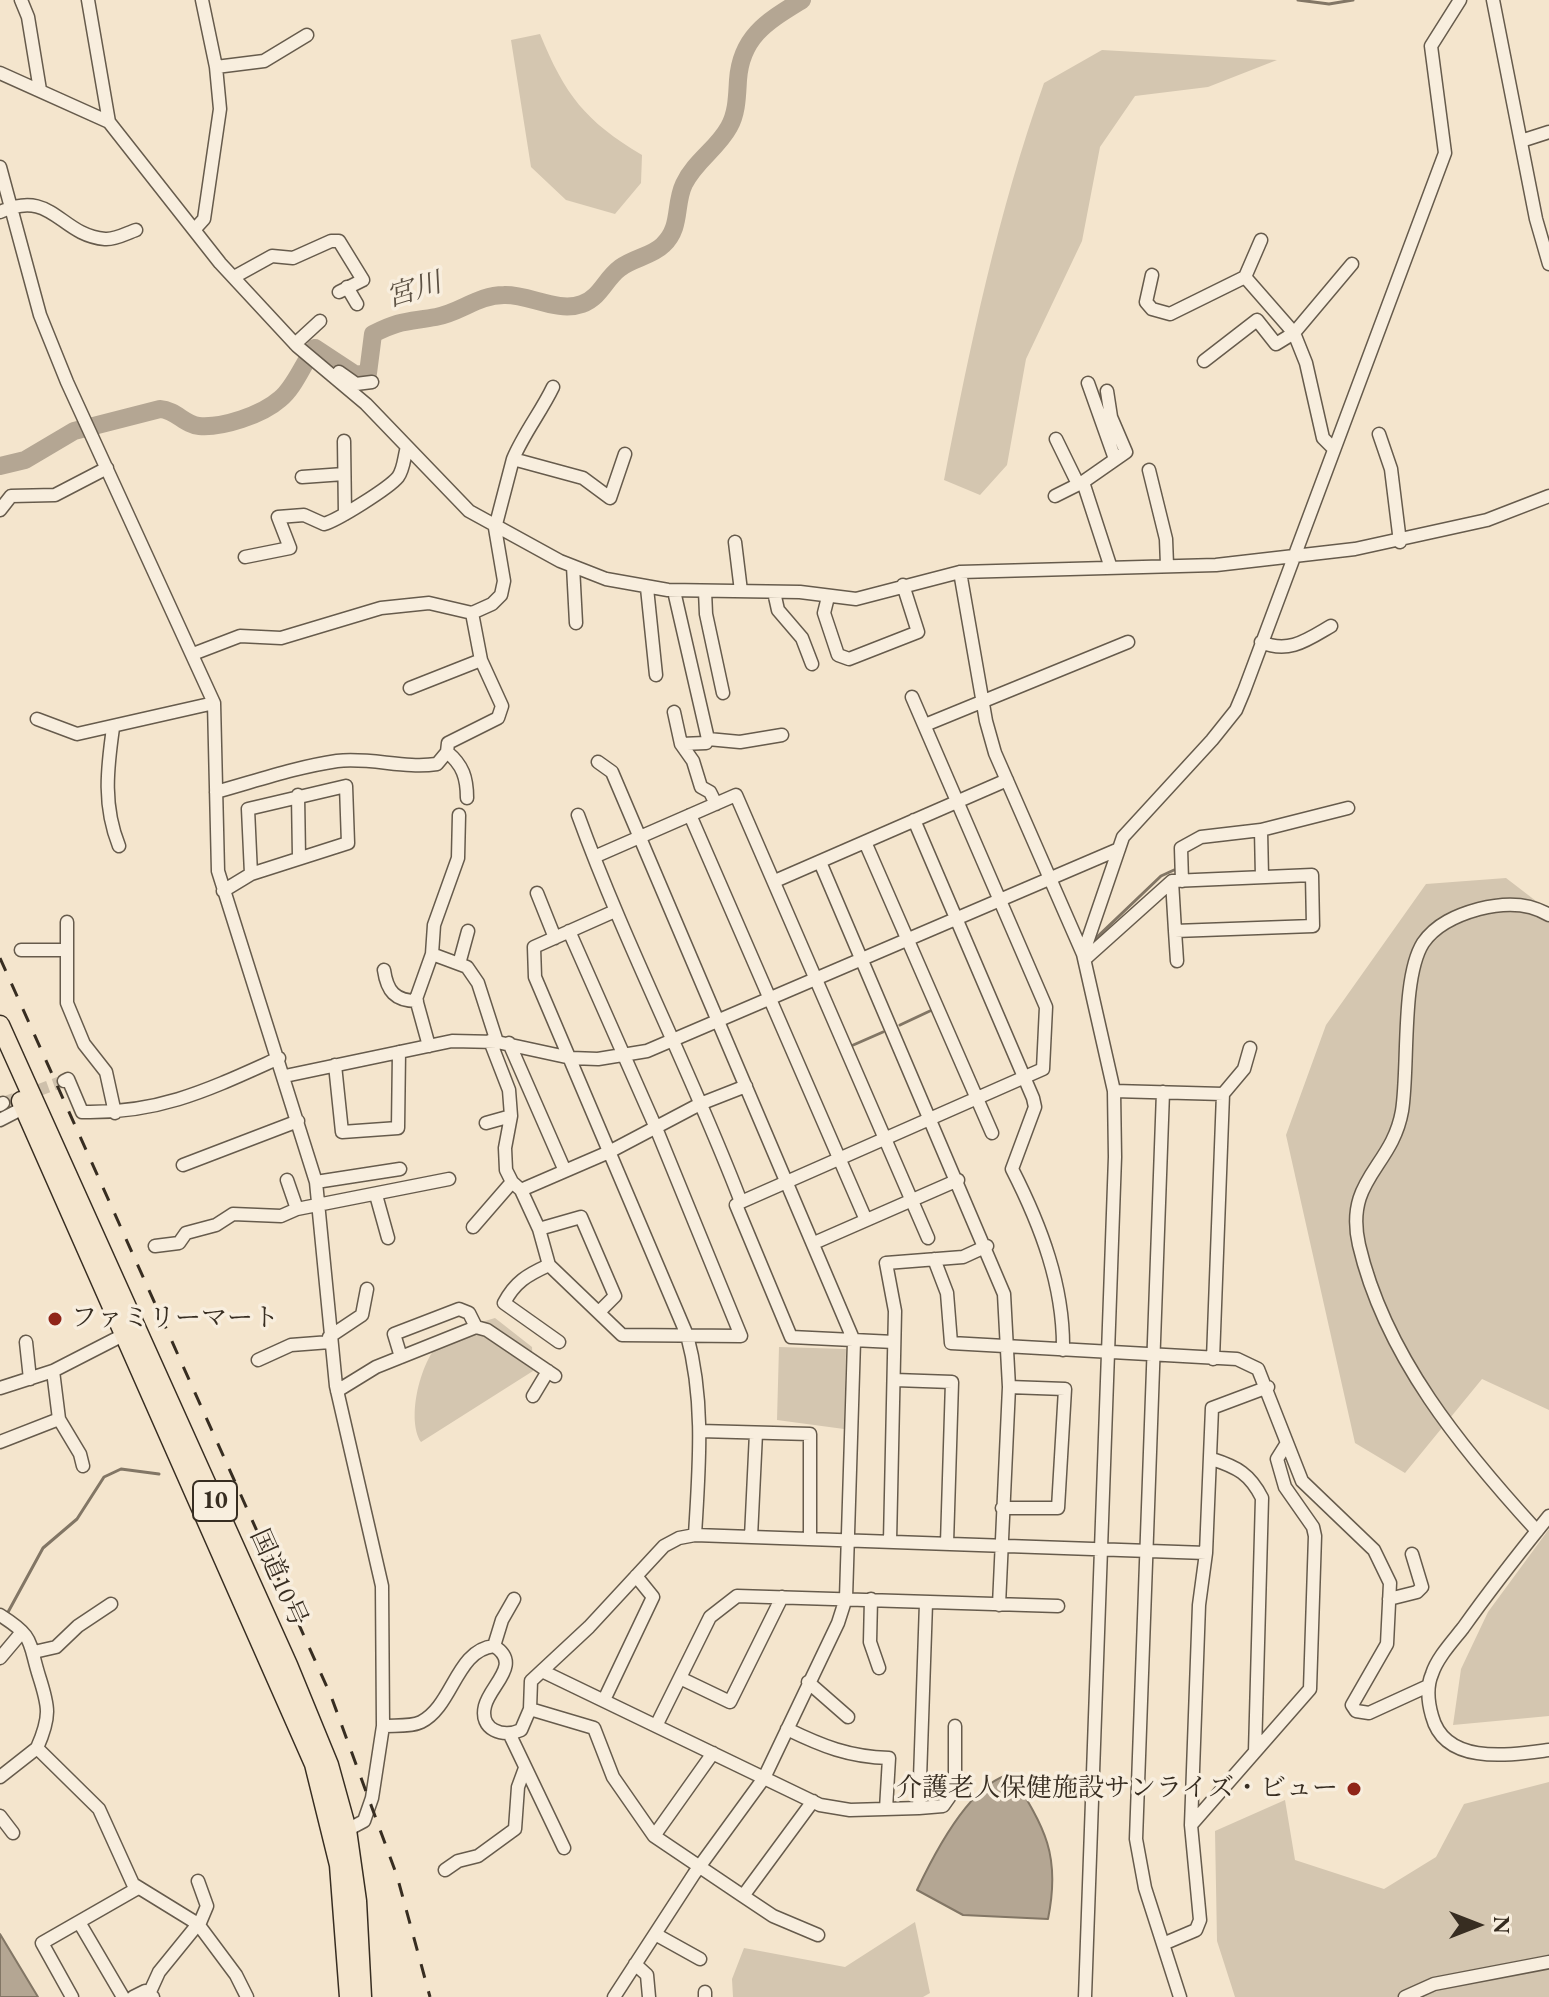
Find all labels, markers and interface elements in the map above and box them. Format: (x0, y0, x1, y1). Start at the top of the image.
water label: 宮川 (382, 267, 446, 315)
place label: ファミリーマート (71, 1303, 279, 1335)
marker: ファミリーマート (46, 1310, 64, 1328)
road number: 10 (193, 1481, 237, 1521)
street label: 国道10号 (243, 1525, 313, 1631)
place label: 介護老人保健施設サンライズ・ビュー (896, 1773, 1338, 1805)
marker: 介護老人保健施設サンライズ・ビュー (1345, 1780, 1363, 1798)
north arrow (1437, 1885, 1517, 1965)
text: N (1487, 1916, 1516, 1934)

